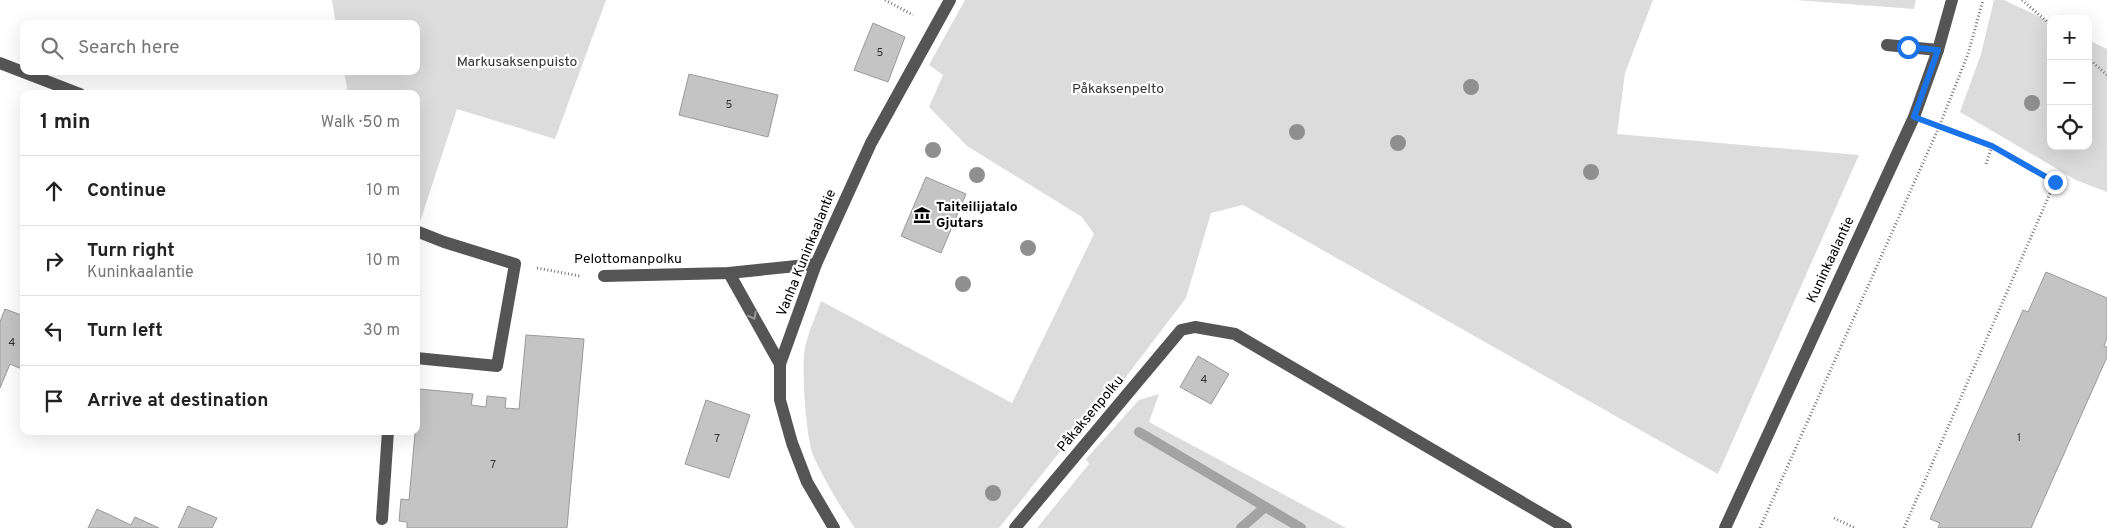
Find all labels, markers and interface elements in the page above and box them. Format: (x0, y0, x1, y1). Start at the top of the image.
map controls (2047, 15, 2092, 150)
button: + (2047, 15, 2092, 60)
search box (20, 20, 420, 75)
icon: search (38, 34, 66, 62)
text: Search here (78, 36, 180, 60)
route start (1897, 36, 1920, 59)
house number: 5 (877, 46, 884, 60)
park label: Markusaksenpuisto (457, 54, 578, 71)
button: − (2047, 60, 2092, 105)
park label: Påkaksenpelto (1072, 81, 1164, 98)
house number: 5 (726, 98, 733, 112)
button: locate (2047, 105, 2092, 150)
text: 1 min (40, 109, 90, 136)
text: Walk · 50 m (321, 113, 400, 133)
route end (2044, 171, 2067, 194)
icon: ahead (40, 177, 68, 205)
text: Continue (87, 179, 166, 203)
text: 10 m (366, 181, 400, 201)
street label: Vanha Kuninkaalantie (774, 187, 840, 319)
place label: Taiteilijatalo Gjutars (936, 199, 1018, 232)
museum icon: Taiteilijatalo Gjutars (912, 205, 932, 225)
street label: Kuninkaalantie (1804, 214, 1858, 306)
text: Turn right (87, 239, 175, 263)
icon: right (40, 247, 68, 275)
text: 10 m (366, 251, 400, 271)
street label: Pelottomanpolku (574, 251, 682, 268)
text: Kuninkaalantie (87, 263, 194, 283)
one-way arrow (746, 311, 756, 320)
icon: left (40, 317, 68, 345)
text: Turn left (87, 319, 163, 343)
text: 30 m (363, 321, 400, 341)
house number: 4 (9, 336, 16, 350)
street label: Påkaksenpolku (1054, 372, 1128, 456)
house number: 4 (1201, 373, 1208, 387)
icon: arrive (40, 387, 68, 415)
text: Arrive at destination (87, 389, 268, 413)
house number: 1 (2017, 431, 2021, 445)
house number: 7 (714, 432, 720, 446)
house number: 7 (490, 458, 496, 472)

